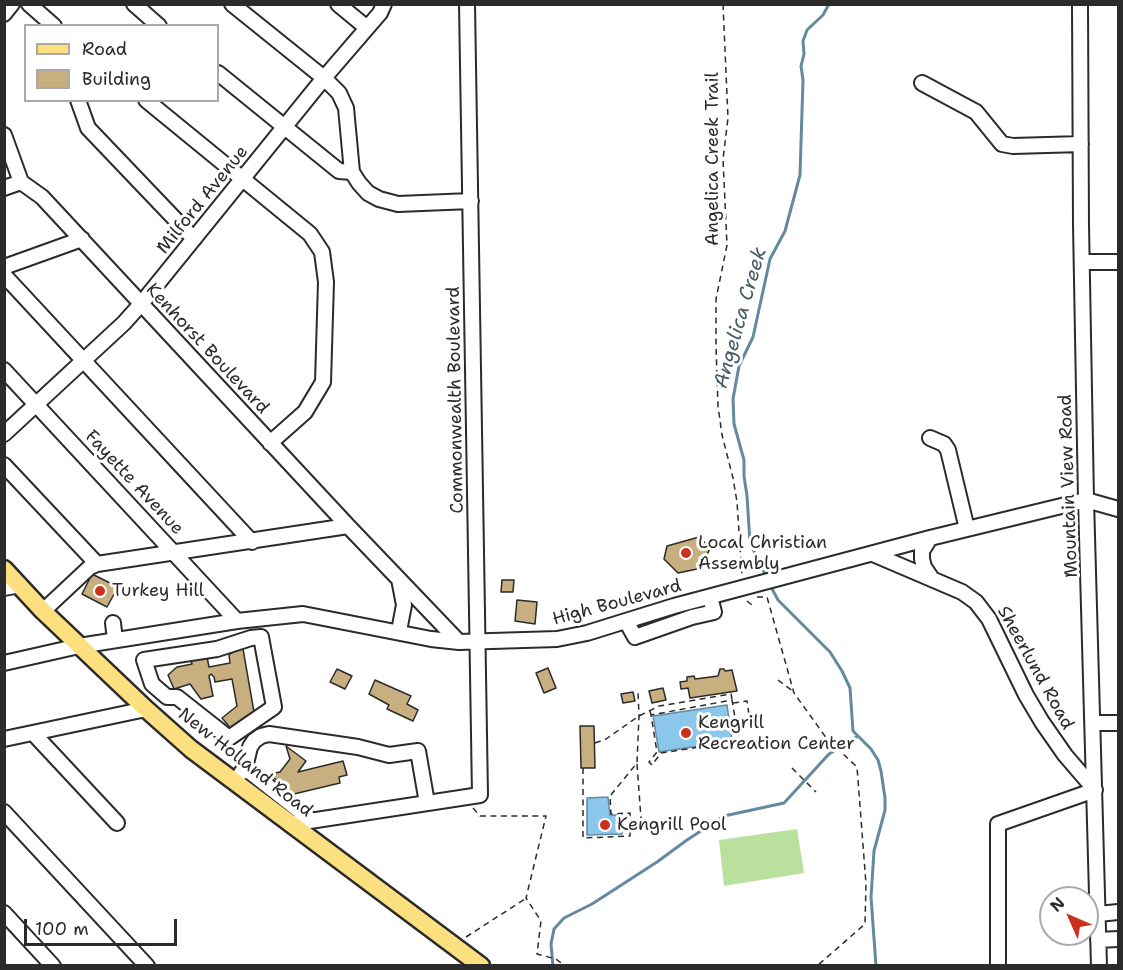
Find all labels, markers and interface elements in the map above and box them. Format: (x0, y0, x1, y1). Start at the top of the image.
legend (24, 24, 219, 102)
text: Road (82, 37, 127, 61)
text: Building (82, 67, 151, 91)
street label: Angelica Creek Trail (702, 72, 724, 246)
street label: Milford Avenue (153, 142, 253, 258)
water label: Angelica Creek (709, 245, 773, 391)
street label: Kenhorst Boulevard (141, 279, 273, 419)
street label: Commonwealth Boulevard (443, 286, 469, 514)
street label: Mountain View Road (1055, 394, 1083, 578)
street label: Fayette Avenue (80, 426, 188, 540)
place label: Local Christian Assembly (698, 532, 827, 574)
marker: Local Christian Assembly (679, 546, 693, 560)
street label: High Boulevard (550, 575, 684, 631)
place label: Turkey Hill (112, 580, 204, 602)
marker: Turkey Hill (93, 584, 107, 598)
street label: Sheerlund Road (992, 602, 1078, 734)
street label: New Holland Road (173, 704, 317, 822)
place label: Kengrill Recreation Center (698, 712, 855, 754)
marker: Kengrill Recreation Center (679, 726, 693, 740)
place label: Kengrill Pool (617, 814, 726, 836)
marker: Kengrill Pool (598, 818, 612, 832)
north arrow (1039, 886, 1099, 946)
text: N (1045, 892, 1069, 916)
scale bar (27, 907, 180, 945)
text: 100 m (35, 917, 89, 941)

